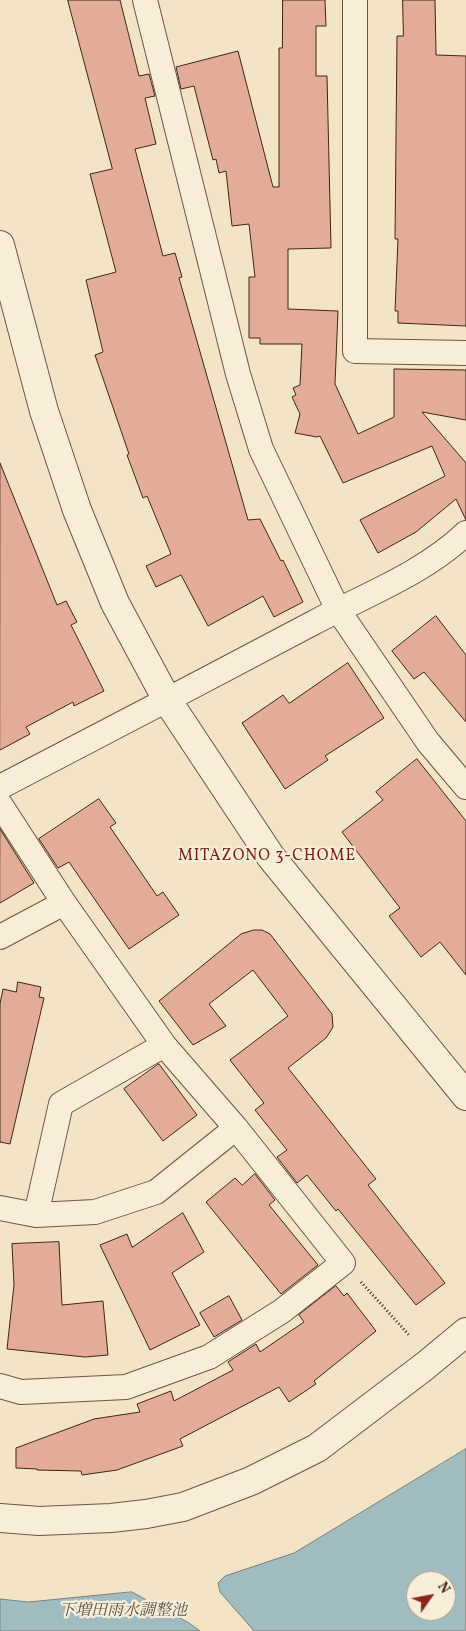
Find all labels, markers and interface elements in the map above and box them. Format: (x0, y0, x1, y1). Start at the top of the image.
district label: MITAZONO 3-CHOME (176, 847, 358, 867)
north arrow (406, 1571, 456, 1621)
text: N (432, 1579, 454, 1598)
water label: 下増田雨水調整池 (59, 1602, 187, 1622)

